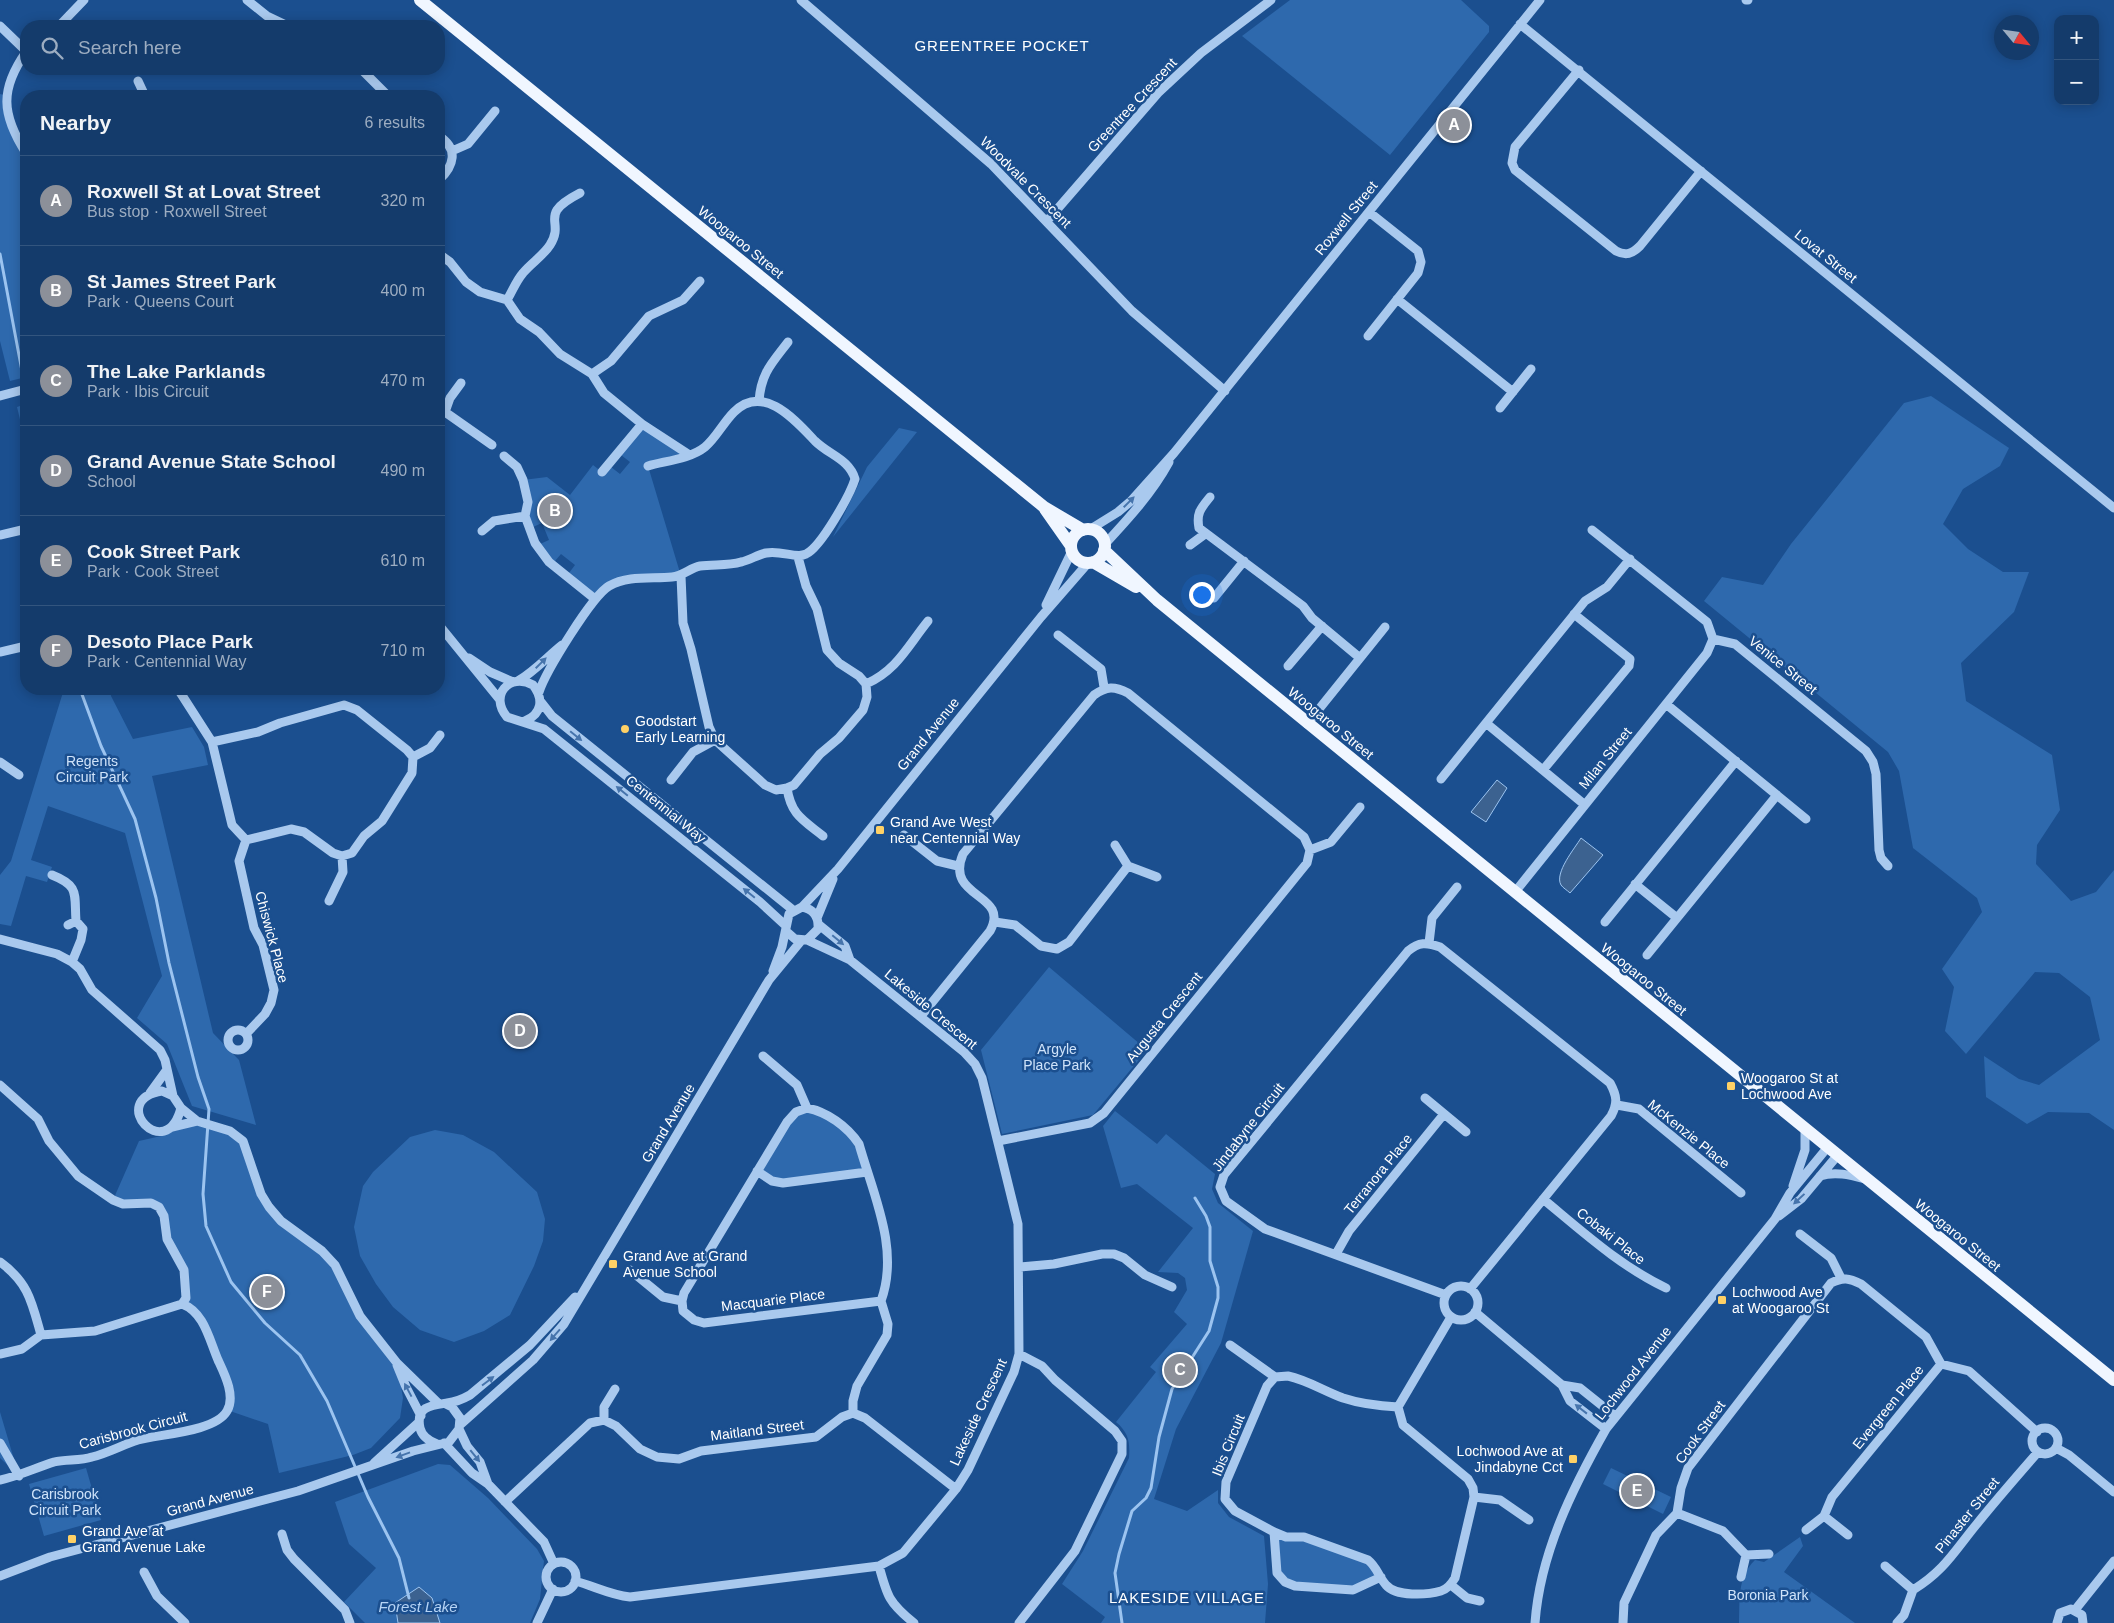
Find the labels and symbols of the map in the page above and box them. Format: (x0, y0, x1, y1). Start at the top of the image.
north arrow (1994, 15, 2039, 60)
district label: GREENTREE POCKET (914, 37, 1090, 54)
street label: Greentree Crescent (1084, 55, 1180, 155)
pin: A (1438, 106, 1470, 144)
street label: Woodvale Crescent (977, 133, 1075, 231)
street label: Roxwell Street (1311, 178, 1381, 258)
street label: Woogaroo Street (695, 203, 787, 282)
street label: Lovat Street (1792, 226, 1860, 286)
pin: B (539, 492, 571, 530)
one-way arrow (1123, 496, 1135, 508)
your location (1189, 582, 1215, 608)
street label: Venice Street (1746, 633, 1820, 697)
one-way arrow (535, 657, 547, 669)
street label: Woogaroo Street (1285, 684, 1377, 763)
street label: Grand Avenue (894, 694, 962, 774)
place label: Goodstart Early Learning (635, 713, 725, 745)
marker: Goodstart Early Learning (619, 723, 631, 735)
street label: Milan Street (1575, 724, 1635, 792)
one-way arrow (569, 730, 582, 741)
park label: Regents Circuit Park (56, 753, 129, 785)
street label: Centennial Way (623, 772, 709, 846)
one-way arrow (616, 786, 629, 797)
place label: Grand Ave West near Centennial Way (890, 814, 1020, 846)
marker: Grand Ave West near Centennial Way (874, 824, 886, 836)
one-way arrow (742, 888, 755, 899)
street label: Chiswick Place (252, 889, 292, 985)
one-way arrow (831, 934, 844, 945)
street label: Woogaroo Street (1598, 940, 1690, 1019)
street label: Lakeside Crescent (881, 966, 981, 1052)
street label: Augusta Crescent (1123, 969, 1205, 1065)
pin: D (504, 1012, 536, 1050)
park label: Argyle Place Park (1023, 1041, 1092, 1073)
place label: Woogaroo St at Lochwood Ave (1741, 1070, 1838, 1102)
street label: Grand Avenue (638, 1080, 698, 1165)
street label: Jindabyne Circuit (1209, 1080, 1287, 1174)
marker: Woogaroo St at Lochwood Ave (1725, 1080, 1737, 1092)
street label: McKenzie Place (1645, 1096, 1733, 1172)
street label: Terranora Place (1341, 1130, 1415, 1217)
one-way arrow (1793, 1193, 1805, 1205)
street label: Woogaroo Street (1912, 1196, 2004, 1275)
street label: Cobaki Place (1574, 1204, 1649, 1268)
place label: Grand Ave at Grand Avenue School (623, 1248, 747, 1280)
marker: Grand Ave at Grand Avenue School (607, 1258, 619, 1270)
pin: F (251, 1273, 283, 1311)
place label: Lochwood Ave at Woogaroo St (1732, 1284, 1829, 1316)
street label: Macquarie Place (720, 1286, 826, 1314)
marker: Lochwood Ave at Woogaroo St (1716, 1294, 1728, 1306)
street label: Lochwood Avenue (1592, 1323, 1675, 1423)
one-way arrow (549, 1329, 560, 1342)
pin: C (1164, 1351, 1196, 1389)
street label: Lakeside Crescent (946, 1356, 1010, 1468)
street label: Evergreen Place (1849, 1362, 1927, 1452)
one-way arrow (481, 1376, 494, 1387)
one-way arrow (404, 1382, 412, 1397)
street label: Cook Street (1672, 1397, 1728, 1467)
one-way arrow (1575, 1404, 1588, 1415)
street label: Carisbrook Circuit (77, 1408, 189, 1452)
street label: Ibis Circuit (1208, 1412, 1248, 1478)
street label: Maitland Street (709, 1416, 805, 1444)
place label: Lochwood Ave at Jindabyne Cct (1457, 1443, 1563, 1475)
one-way arrow (469, 1449, 480, 1462)
one-way arrow (395, 1451, 410, 1459)
marker: Lochwood Ave at Jindabyne Cct (1567, 1453, 1579, 1465)
pin: E (1621, 1472, 1653, 1510)
street label: Pinaster Street (1932, 1474, 2002, 1556)
street label: Grand Avenue (165, 1481, 255, 1519)
park label: Carisbrook Circuit Park (29, 1486, 102, 1518)
place label: Grand Ave at Grand Avenue Lake (82, 1523, 206, 1555)
marker: Grand Ave at Grand Avenue Lake (66, 1533, 78, 1545)
park label: Boronia Park (1728, 1587, 1809, 1603)
district label: LAKESIDE VILLAGE (1109, 1589, 1265, 1606)
water label: Forest Lake (378, 1598, 458, 1615)

